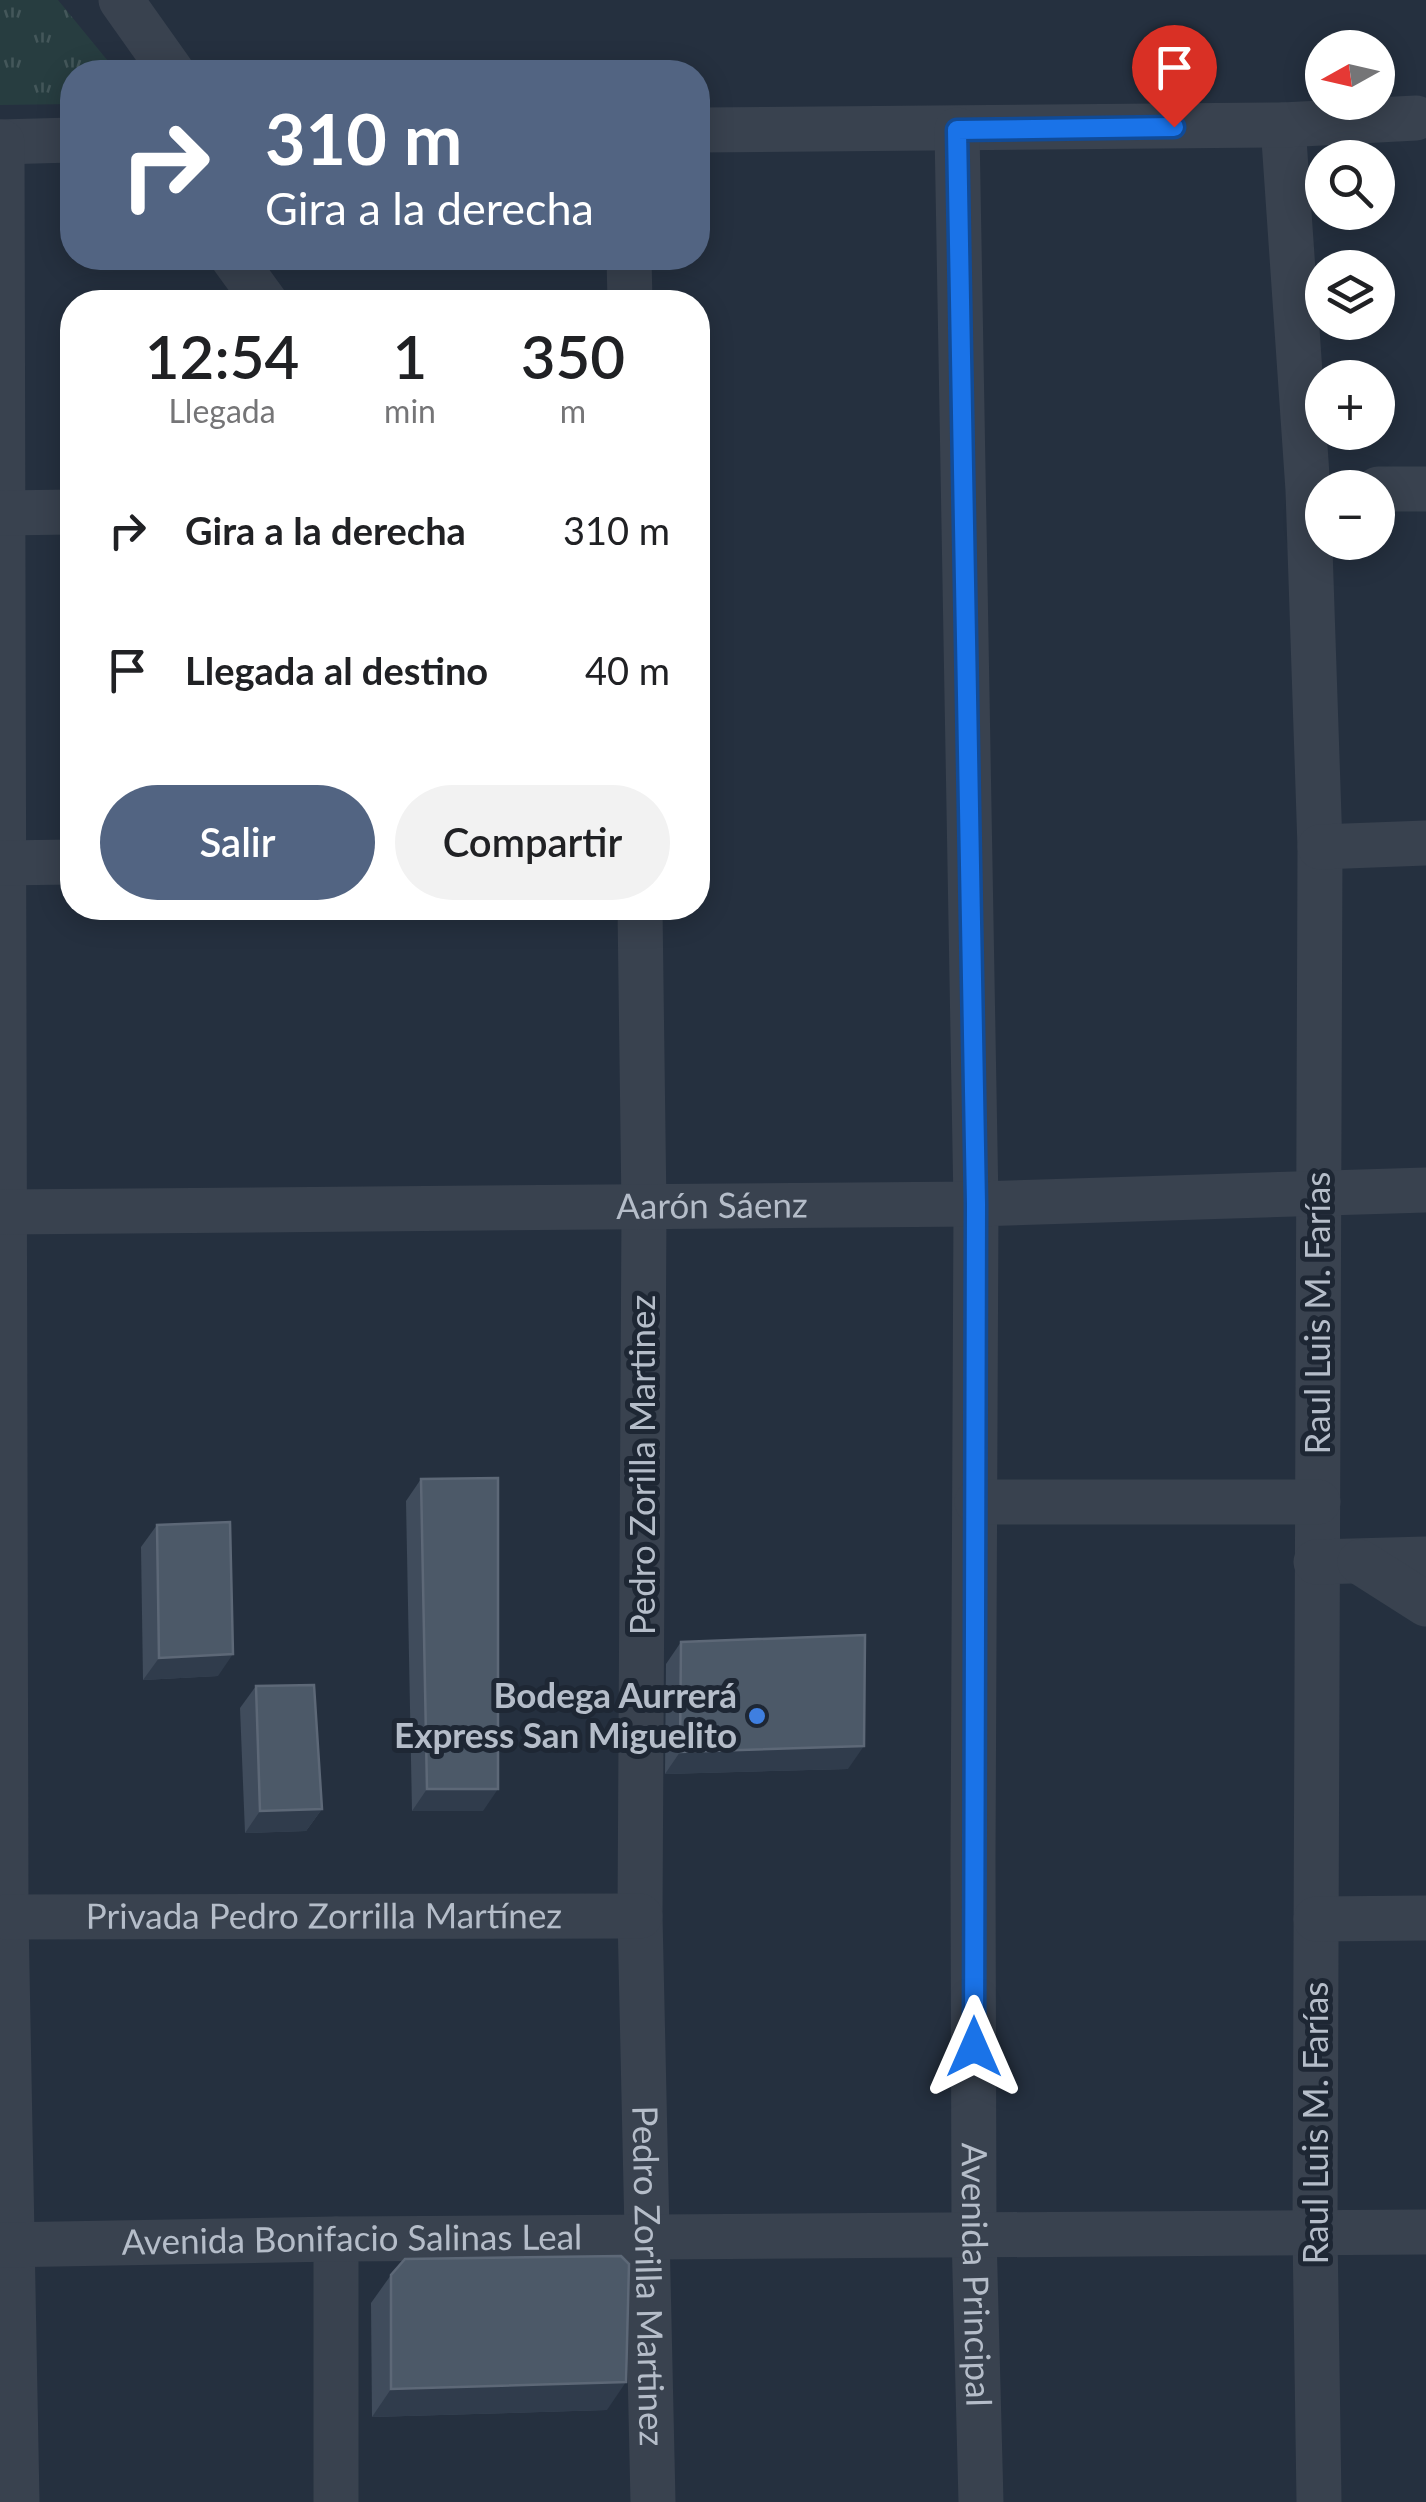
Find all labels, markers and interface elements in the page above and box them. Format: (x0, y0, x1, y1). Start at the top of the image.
pin (1132, 25, 1217, 128)
north arrow (1305, 30, 1395, 120)
map controls (1305, 30, 1395, 560)
icon: arrive (1147, 40, 1202, 95)
text: 310 m (265, 96, 462, 180)
icon: right (100, 100, 230, 230)
button: search (1305, 140, 1395, 230)
text: Gira a la derecha (265, 181, 594, 235)
button: layers (1305, 250, 1395, 340)
text: 12:54 (145, 320, 299, 392)
text: 1 (393, 320, 427, 392)
text: 350 (521, 320, 625, 392)
button: + (1305, 360, 1395, 450)
text: Llegada (168, 391, 276, 430)
text: min (384, 391, 436, 430)
text: m (560, 391, 586, 430)
button: − (1305, 470, 1395, 560)
icon: right (100, 503, 155, 558)
text: Gira a la derecha (185, 507, 466, 553)
text: 310 m (563, 507, 670, 553)
icon: arrive (100, 643, 155, 698)
text: Llegada al destino (185, 647, 488, 693)
text: 40 m (585, 647, 670, 693)
button: Salir (100, 785, 375, 900)
button: Compartir (395, 785, 670, 900)
street label: Raul Luis M. Farías (1295, 1172, 1337, 1454)
street label: Aarón Sáenz (616, 1182, 808, 1226)
street label: Pedro Zorilla Martinez (620, 1295, 662, 1635)
place label: Bodega Aurrerá Express San Miguelito (394, 1673, 737, 1755)
marker: Bodega Aurrerá Express San Miguelito (746, 1705, 768, 1727)
street label: Privada Pedro Zorrilla Martínez (86, 1893, 562, 1936)
street label: Raul Luis M. Farías (1293, 1982, 1335, 2264)
position arrow (922, 1995, 1026, 2099)
street label: Pedro Zorilla Martinez (625, 2105, 675, 2447)
street label: Avenida Principal (955, 2143, 1002, 2407)
street label: Avenida Bonifacio Salinas Leal (121, 2214, 582, 2262)

